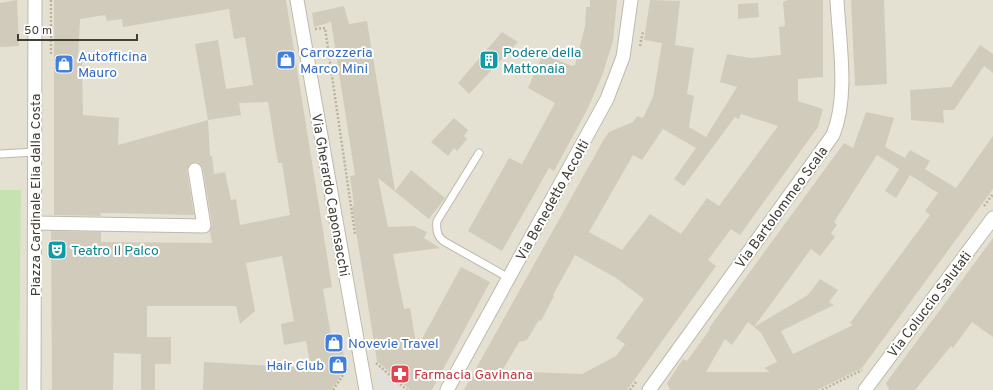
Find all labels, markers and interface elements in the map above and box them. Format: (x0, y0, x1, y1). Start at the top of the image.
scale bar (18, 16, 137, 42)
text: 50 m (24, 23, 52, 39)
place label: Carrozzeria Marco Mini (300, 45, 373, 78)
place label: Podere della Mattonaia (503, 45, 581, 78)
place label: Autofficina Mauro (78, 49, 147, 82)
shop icon: Carrozzeria Marco Mini (275, 49, 297, 71)
building icon: Podere della Mattonaia (478, 49, 500, 71)
shop icon: Autofficina Mauro (53, 53, 75, 75)
street label: Piazza Cardinale Elia dalla Costa (28, 94, 45, 296)
street label: Via Gherardo Caponsacchi (307, 112, 352, 278)
street label: Via Benedetto Accolti (513, 137, 594, 264)
street label: Via Bartolommeo Scala (732, 144, 832, 272)
theatre icon: Teatro Il Palco (46, 239, 68, 261)
place label: Teatro Il Palco (71, 243, 159, 260)
street label: Via Coluccio Salutati (885, 248, 976, 361)
shop icon: Novevie Travel (323, 332, 345, 354)
place label: Novevie Travel (348, 336, 439, 353)
shop icon: Hair Club (327, 354, 349, 376)
place label: Hair Club (266, 358, 324, 375)
pharmacy icon: Farmacia Gavinana (389, 363, 411, 385)
place label: Farmacia Gavinana (414, 367, 533, 384)

